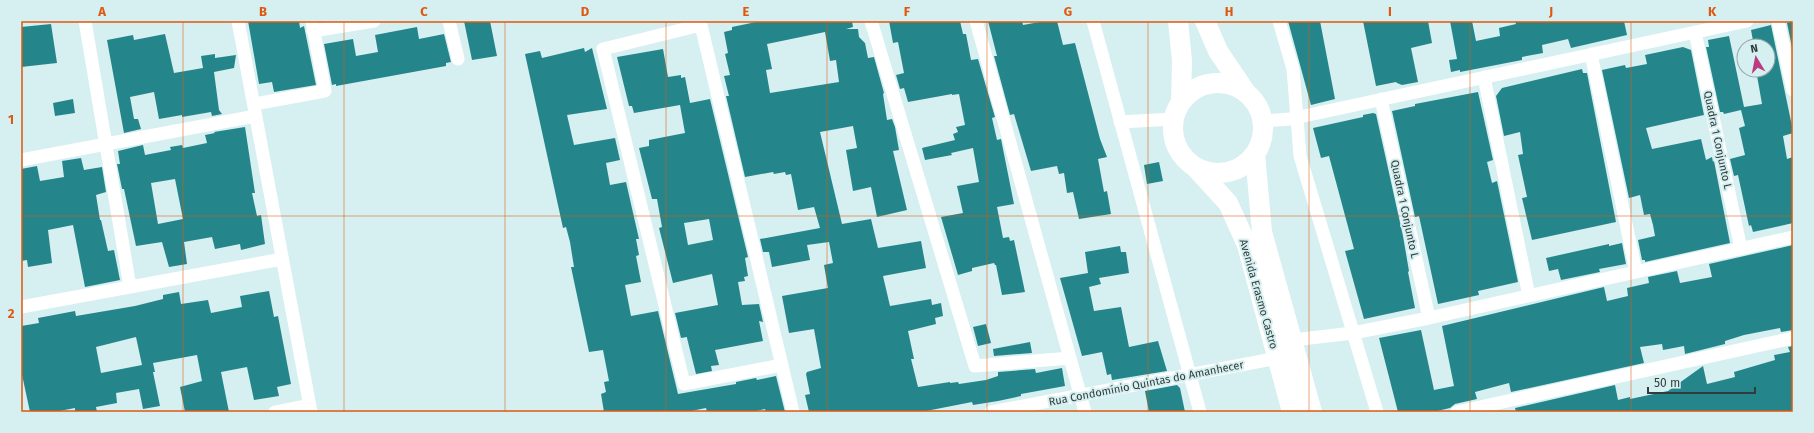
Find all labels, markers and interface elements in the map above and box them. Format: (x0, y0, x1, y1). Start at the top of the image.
text: A (97, 4, 106, 19)
text: B (259, 4, 267, 19)
text: C (420, 4, 428, 19)
text: D (581, 4, 590, 19)
text: E (743, 4, 750, 19)
text: F (904, 4, 911, 19)
text: G (1064, 4, 1072, 19)
text: H (1225, 4, 1233, 19)
text: I (1388, 4, 1392, 19)
text: J (1548, 4, 1553, 19)
text: K (1708, 4, 1717, 19)
north arrow (1736, 38, 1776, 78)
text: N (1750, 42, 1759, 56)
street label: Quadra 1 Conjunto L (1701, 90, 1734, 191)
text: 1 (8, 112, 14, 127)
street label: Quadra 1 Conjunto L (1388, 159, 1421, 260)
street label: Avenida Erasmo Castro (1237, 238, 1280, 350)
text: 2 (8, 306, 15, 321)
street label: Rua Condomínio Quintas do Amanhecer (1047, 358, 1245, 409)
scale bar (1648, 369, 1755, 395)
text: 50 m (1654, 376, 1680, 390)

